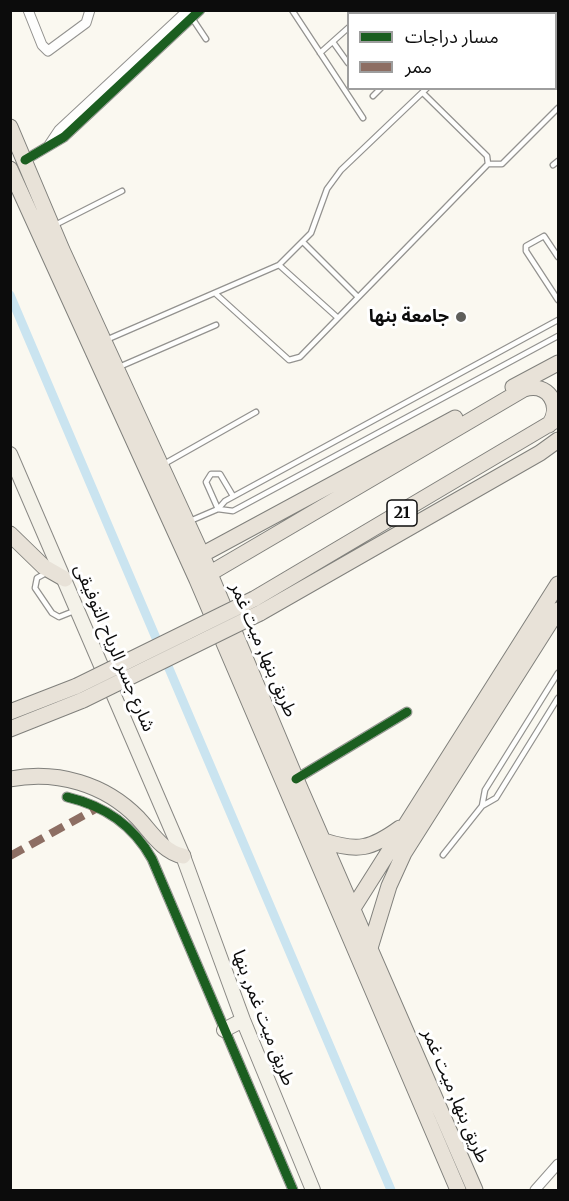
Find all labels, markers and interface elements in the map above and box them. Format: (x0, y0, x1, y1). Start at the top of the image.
legend (347, 12, 557, 90)
text: مسار دراجات (405, 25, 499, 48)
text: ممر (405, 55, 432, 78)
place label: جامعة بنها (369, 306, 449, 328)
marker: جامعة بنها (454, 310, 468, 324)
road number: 21 (387, 500, 417, 526)
street label: شارع جسر الرياح التوفيقى (69, 561, 159, 735)
street label: طريق بنها, ميت غمر (225, 580, 301, 720)
street label: طريق ميت غمر, بنها (227, 947, 299, 1089)
street label: طريق بنها, ميت غمر (417, 1026, 493, 1166)

